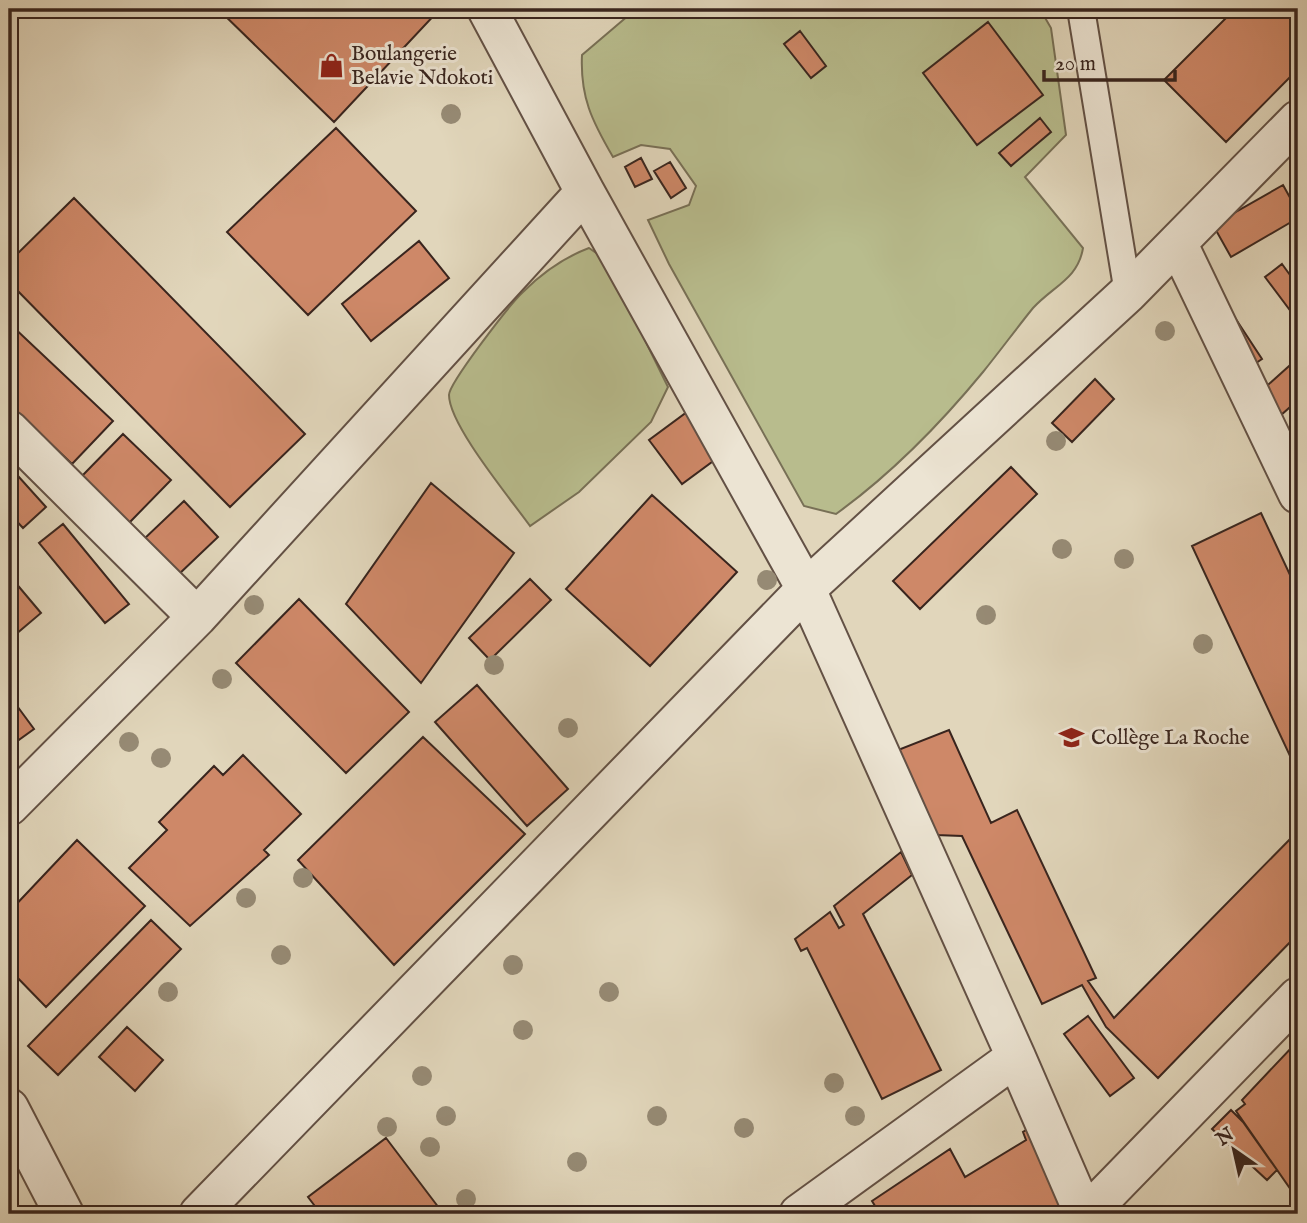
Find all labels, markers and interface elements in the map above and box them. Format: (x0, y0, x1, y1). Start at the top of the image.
scale bar (1044, 38, 1176, 82)
place label: Boulangerie Belavie Ndokoti (351, 41, 493, 92)
shop icon: Boulangerie Belavie Ndokoti (317, 51, 345, 79)
text: 20 m (1055, 51, 1096, 78)
school or university icon: Collège La Roche (1057, 723, 1085, 751)
place label: Collège La Roche (1091, 725, 1250, 752)
north arrow (1198, 1114, 1268, 1184)
text: N (1211, 1123, 1240, 1153)

